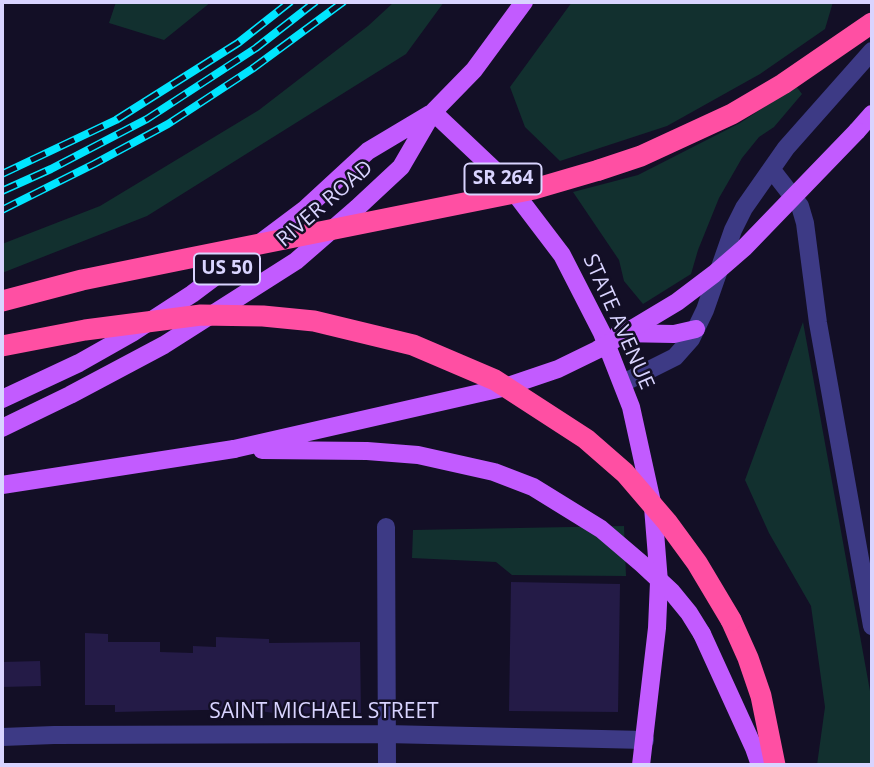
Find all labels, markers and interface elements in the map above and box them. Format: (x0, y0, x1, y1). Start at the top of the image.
street label: RIVER ROAD (272, 155, 378, 253)
road number: SR 264 (464, 164, 542, 195)
street label: STATE AVENUE (577, 251, 659, 393)
road number: US 50 (194, 254, 260, 284)
street label: SAINT MICHAEL STREET (209, 699, 439, 725)

